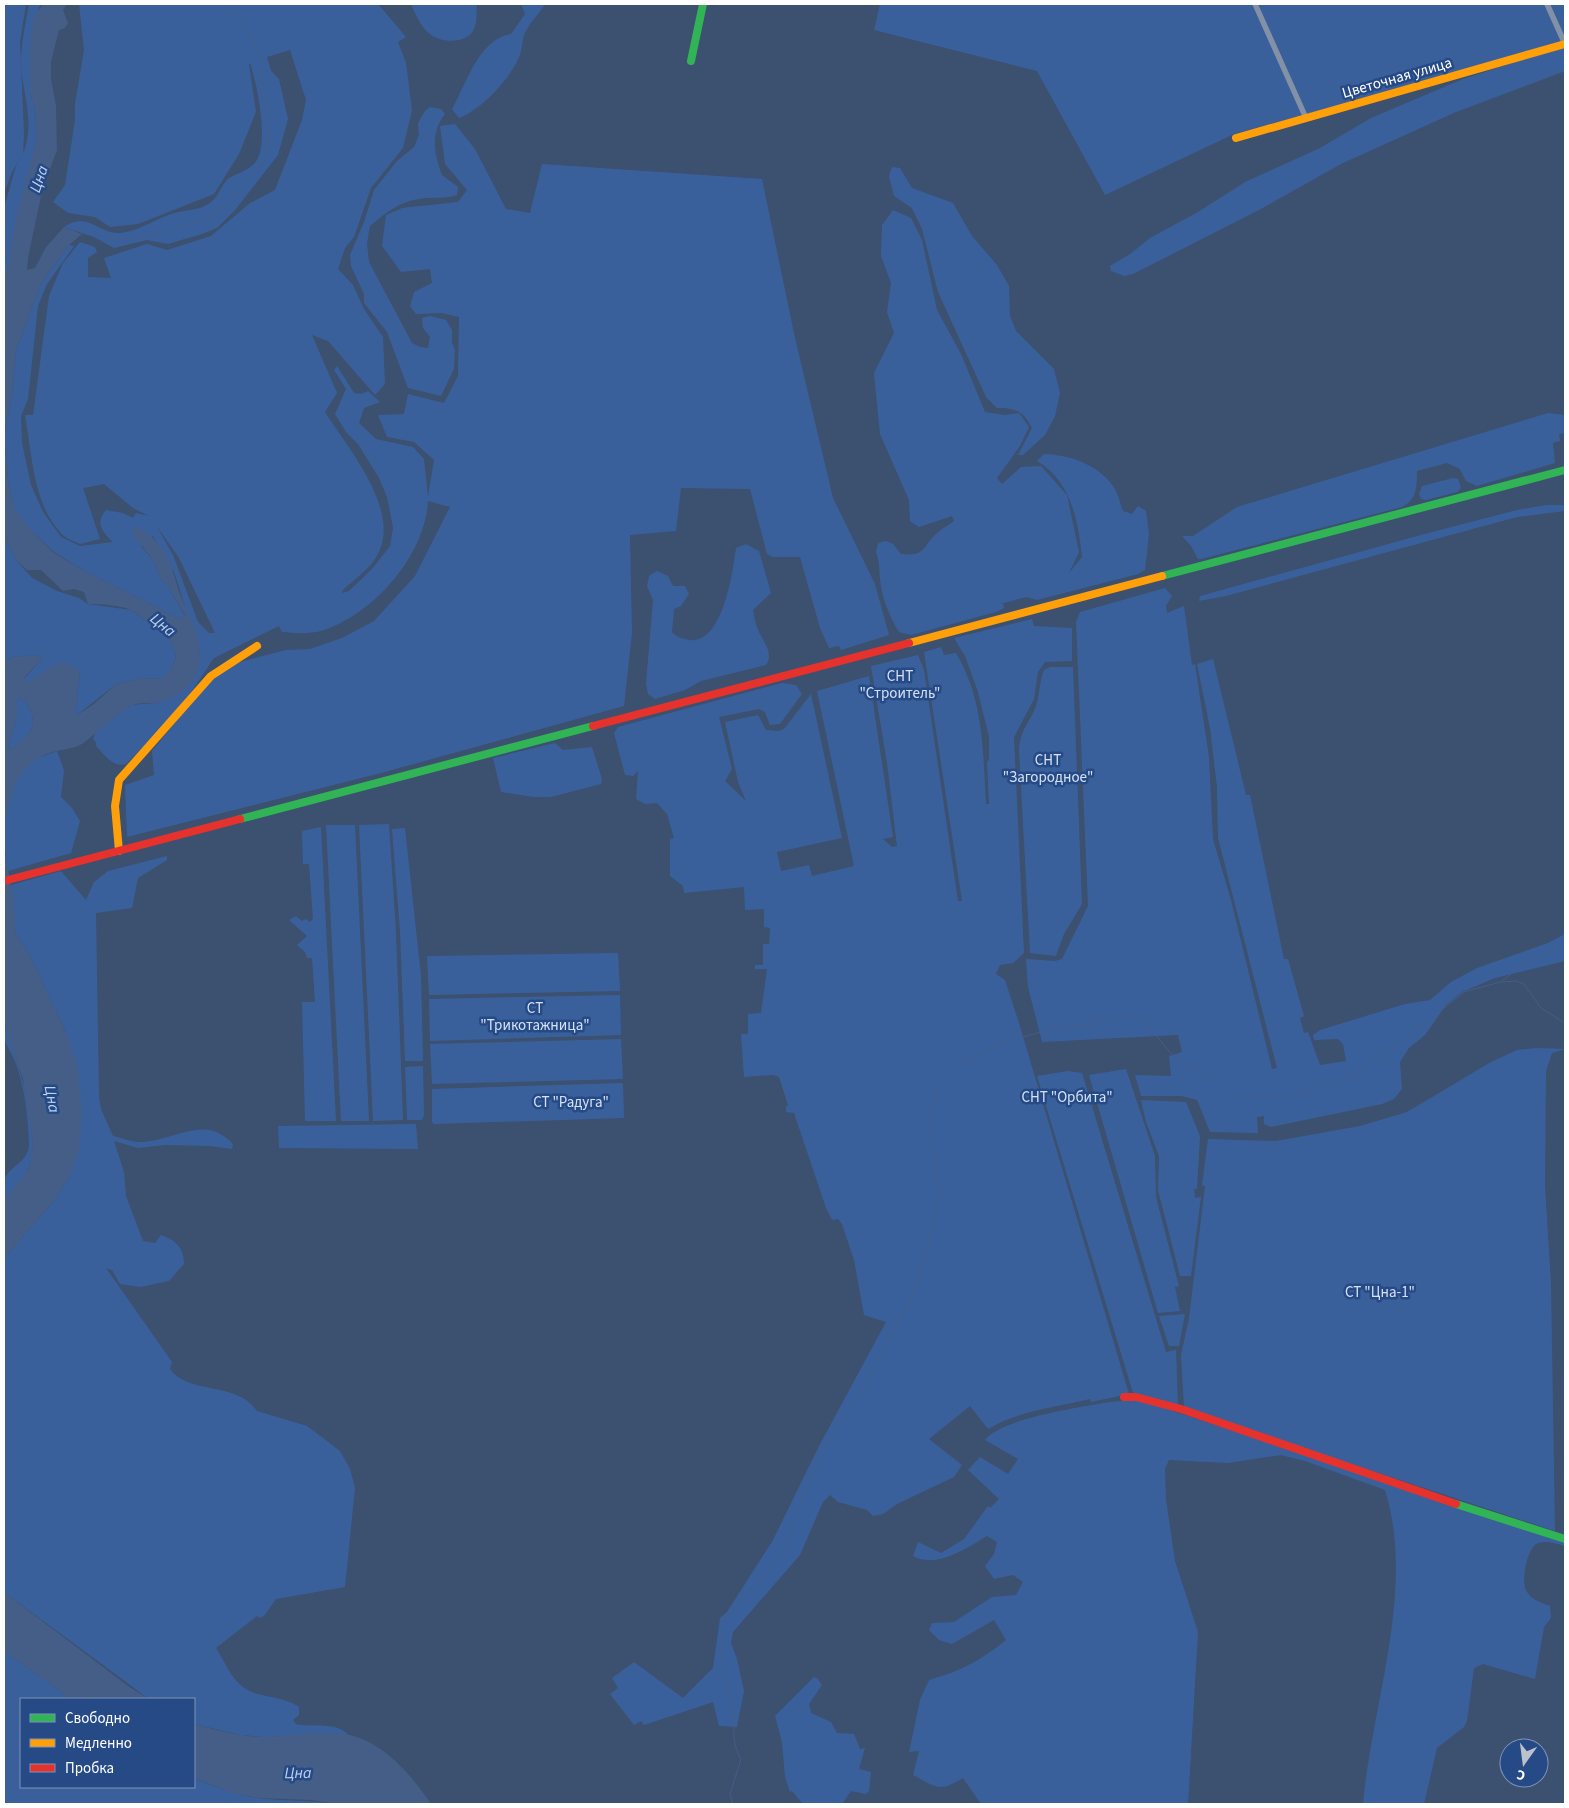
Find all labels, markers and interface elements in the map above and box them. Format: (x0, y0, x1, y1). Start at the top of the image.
street label: Цветочная улица (1340, 52, 1454, 104)
water label: Цна (24, 162, 54, 195)
water label: Цна (146, 608, 181, 642)
park label: CНТ "Строитель" (859, 666, 941, 704)
park label: СНТ "Загородное" (1003, 750, 1093, 788)
park label: СТ "Трикотажница" (480, 998, 590, 1036)
water label: Цна (39, 1084, 65, 1115)
park label: CНТ "Орбита" (1021, 1087, 1113, 1108)
park label: СТ "Радуга" (533, 1092, 609, 1113)
park label: СТ "Цна-1" (1345, 1282, 1415, 1303)
legend (20, 1698, 195, 1788)
text: Свободно (65, 1708, 130, 1729)
text: Медленно (65, 1733, 132, 1754)
north arrow (1499, 1738, 1549, 1788)
text: Пробка (65, 1758, 114, 1779)
water label: Цна (284, 1762, 312, 1784)
text: С (1515, 1764, 1527, 1785)

